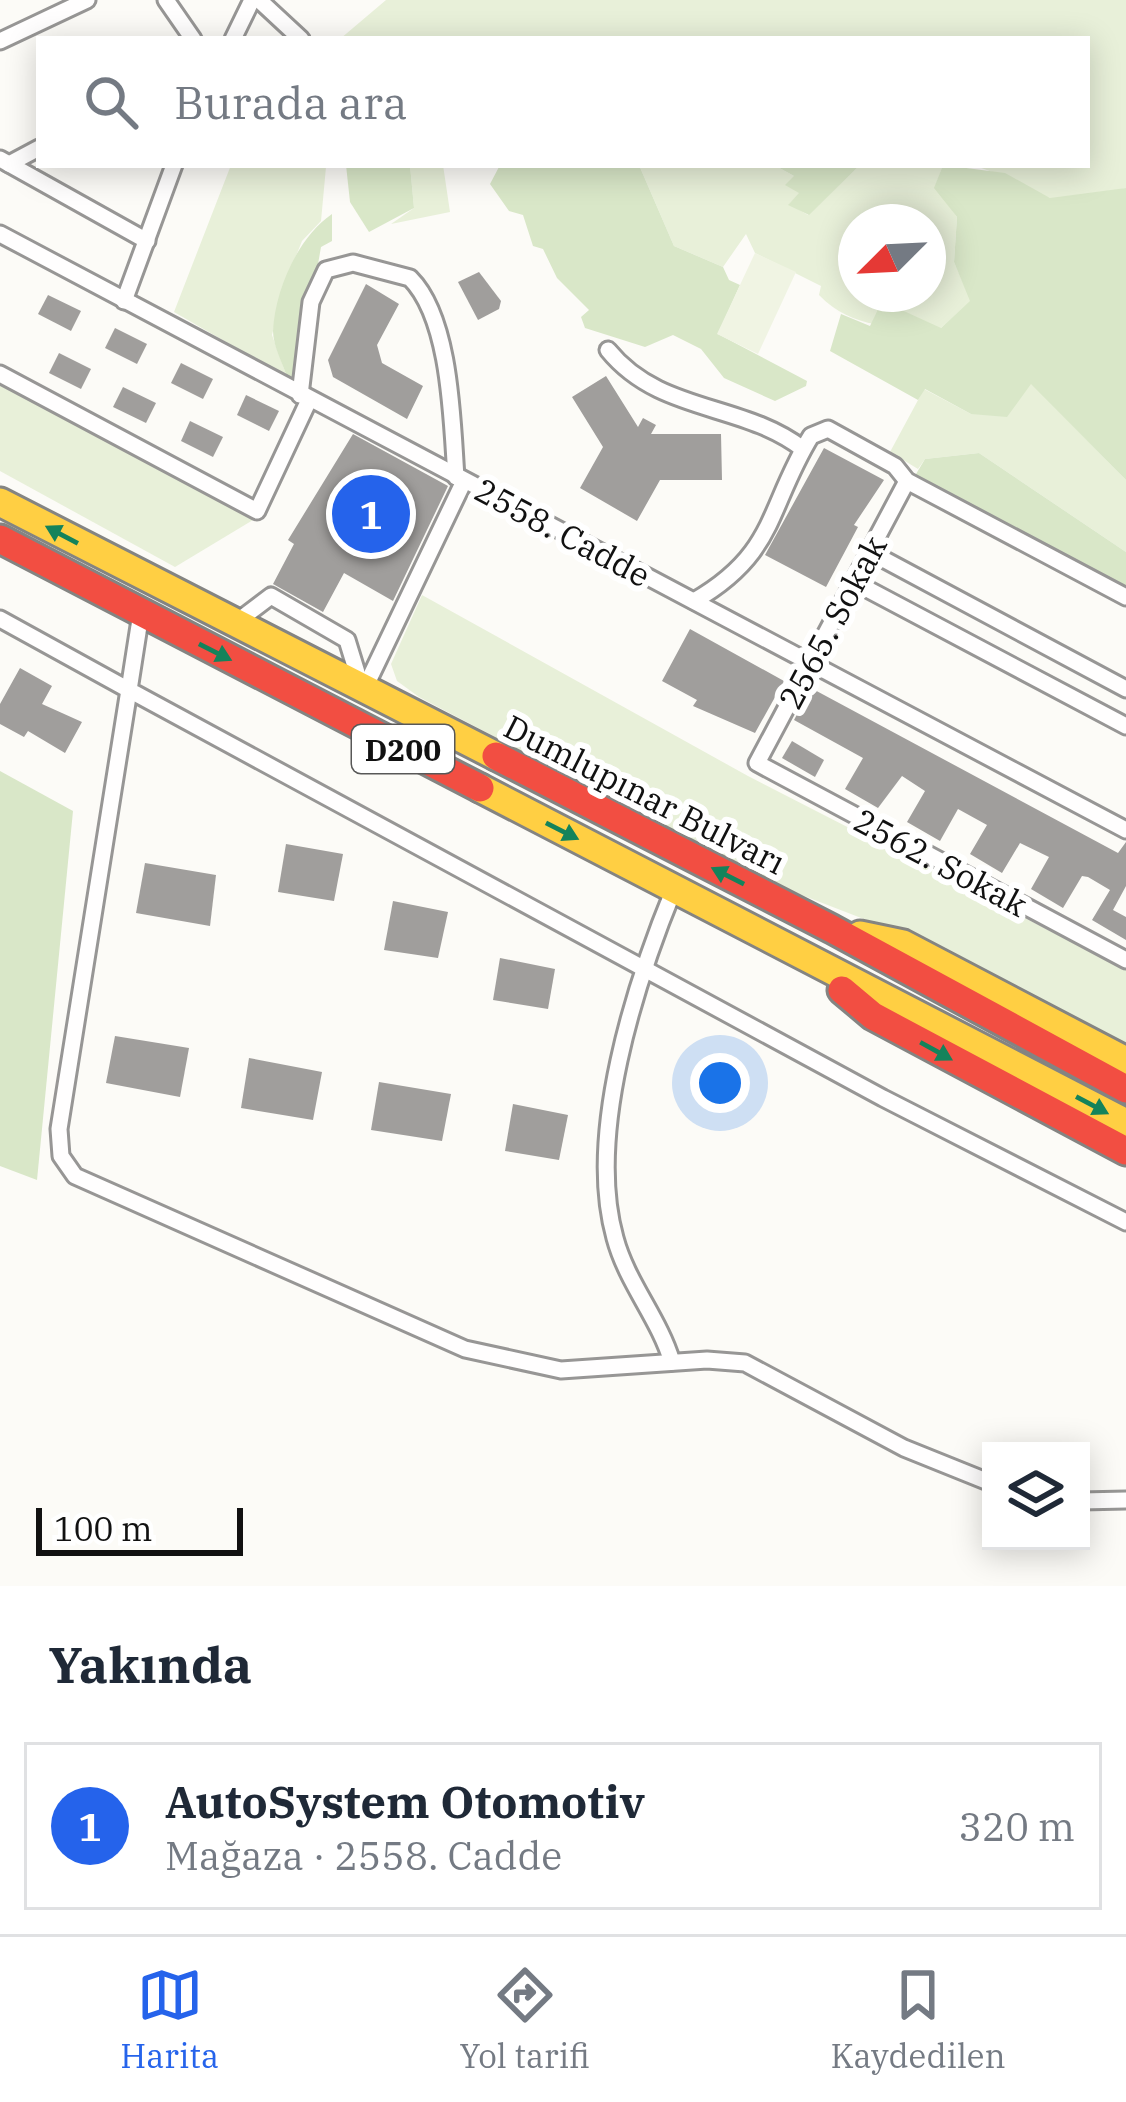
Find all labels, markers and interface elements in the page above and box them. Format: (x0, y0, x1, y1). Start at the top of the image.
search box (36, 36, 1090, 168)
icon: search (78, 69, 144, 135)
text: Burada ara (174, 73, 408, 131)
north arrow (838, 204, 946, 312)
street label: 2558. Cadde (468, 468, 658, 596)
pin: 1 (332, 469, 410, 559)
one-way arrow (45, 526, 80, 546)
street label: 2565. Sokak (768, 528, 896, 716)
one-way arrow (198, 641, 233, 661)
street label: Dumlupınar Bulvarı (497, 705, 793, 883)
road number: D200 (352, 725, 454, 773)
street label: 2562. Sokak (847, 798, 1035, 926)
one-way arrow (544, 821, 579, 841)
one-way arrow (711, 867, 745, 887)
one-way arrow (919, 1040, 953, 1061)
your location (690, 1053, 750, 1113)
one-way arrow (1074, 1094, 1109, 1115)
map controls (982, 1442, 1090, 1550)
button: layers (982, 1442, 1090, 1550)
scale bar (36, 1502, 243, 1555)
text: 100 m (54, 1507, 153, 1550)
text: Yakında (48, 1631, 252, 1697)
text: AutoSystem Otomotiv (165, 1772, 645, 1830)
text: 1 (78, 1801, 102, 1852)
text: 320 m (959, 1801, 1075, 1852)
text: Mağaza · 2558. Cadde (165, 1830, 562, 1881)
tab: Harita (120, 1962, 219, 2077)
tab: Yol tarifi (460, 1962, 590, 2077)
tab: Kaydedilen (831, 1962, 1006, 2077)

